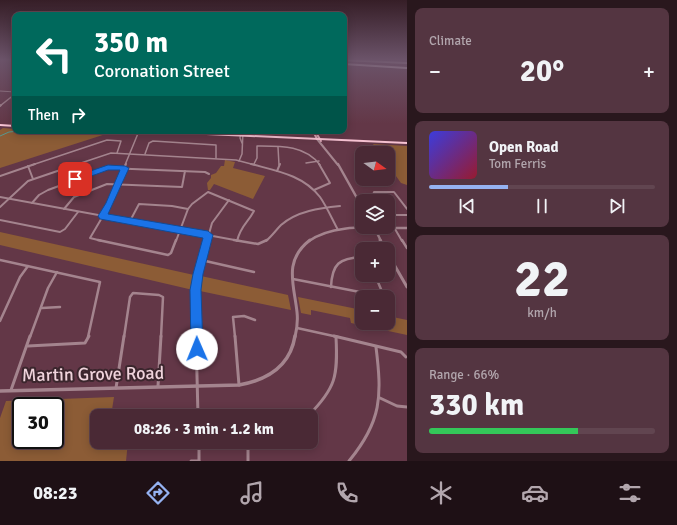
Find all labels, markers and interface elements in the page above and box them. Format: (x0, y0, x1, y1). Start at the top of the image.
text: 350 m (94, 26, 168, 60)
icon: left (28, 28, 80, 80)
text: Climate (429, 33, 472, 49)
text: 20° (520, 53, 564, 90)
text: − (429, 58, 441, 85)
text: + (643, 58, 655, 85)
text: Coronation Street (94, 60, 230, 82)
icon: right (67, 104, 89, 126)
text: Then (28, 106, 59, 124)
text: Open Road (489, 138, 559, 156)
north arrow (355, 146, 395, 186)
map controls (355, 146, 395, 330)
text: Tom Ferris (489, 156, 546, 172)
pin (58, 162, 92, 196)
icon: arrive (64, 168, 86, 190)
button: layers (355, 194, 395, 234)
icon: previous (456, 195, 478, 217)
icon: pause (531, 195, 553, 217)
icon: next (606, 195, 628, 217)
button: + (355, 242, 395, 282)
text: 22 (514, 247, 570, 311)
button: − (355, 290, 395, 330)
text: km/h (527, 305, 557, 321)
position arrow (176, 328, 218, 370)
street label: Martin Grove Road (22, 362, 164, 386)
text: Range · 66% (429, 367, 499, 383)
text: 330 km (429, 387, 524, 424)
speed limit sign: 30 (12, 397, 64, 449)
text: 08:26 · 3 min · 1.2 km (134, 420, 274, 438)
icon: directions (144, 479, 172, 507)
icon: music (238, 479, 266, 507)
icon: phone (333, 479, 361, 507)
icon: climate (427, 479, 455, 507)
icon: car (521, 479, 549, 507)
icon: filters (616, 479, 644, 507)
text: 08:23 (33, 482, 77, 504)

